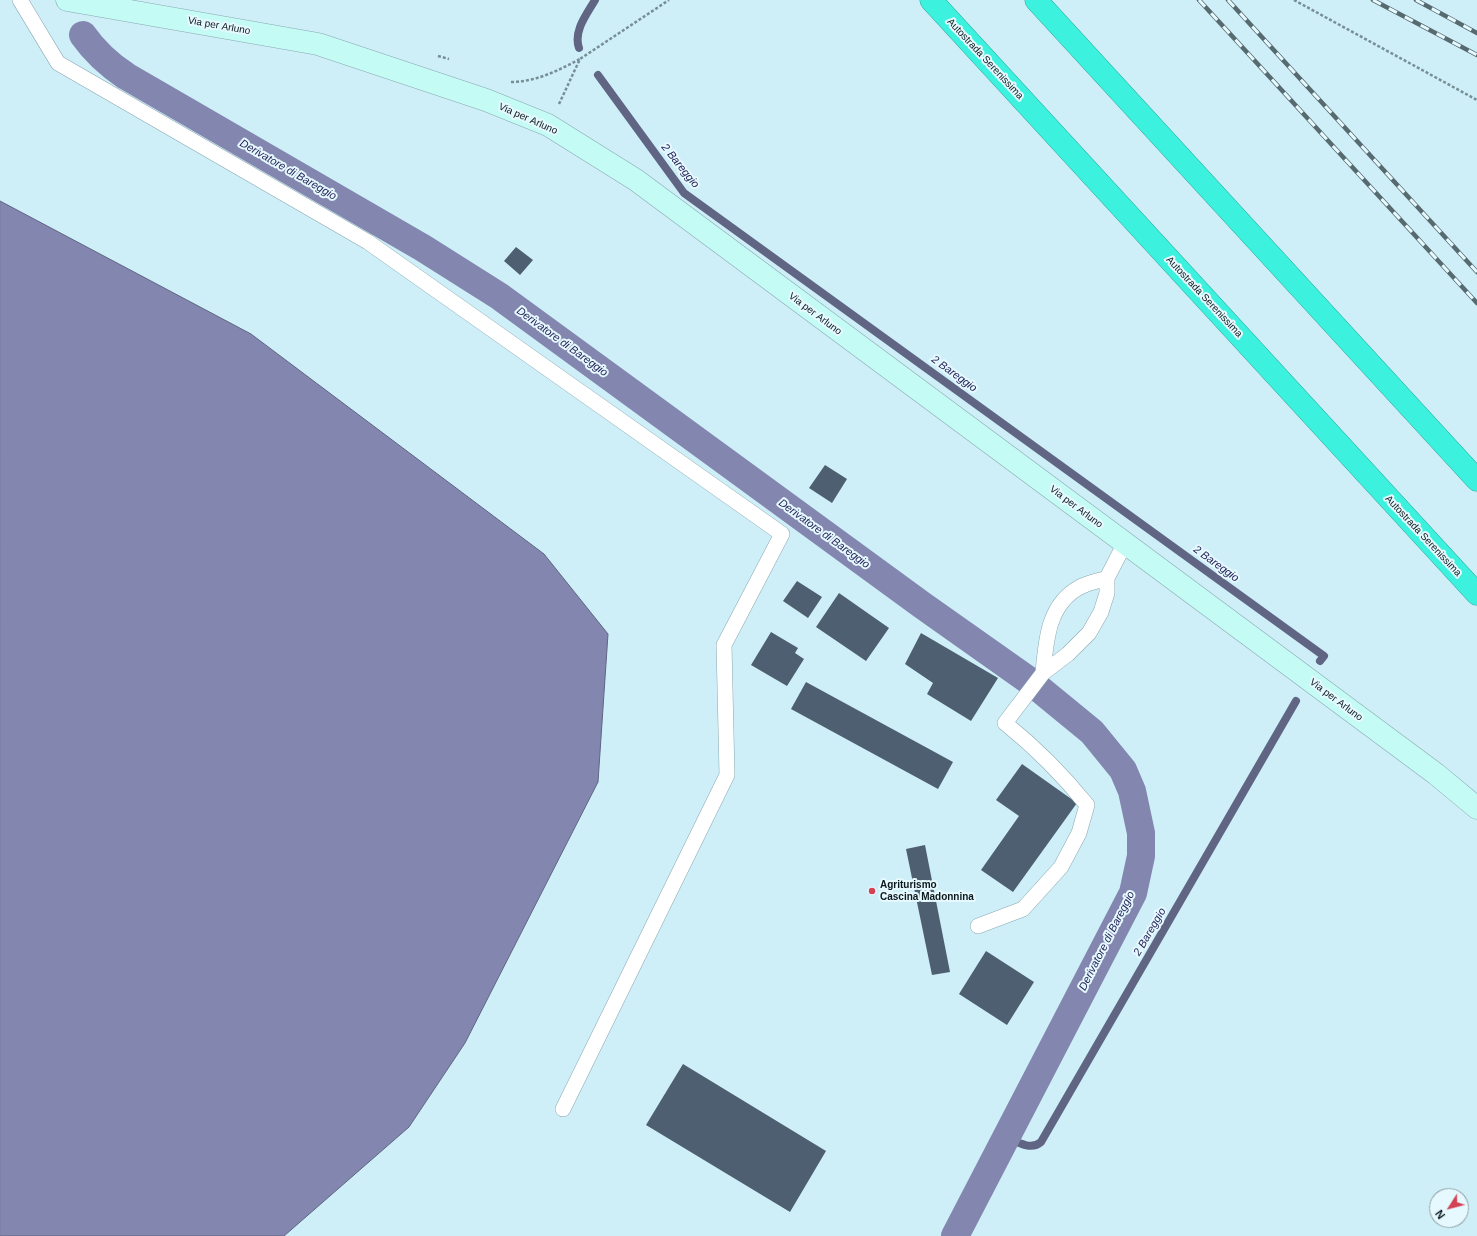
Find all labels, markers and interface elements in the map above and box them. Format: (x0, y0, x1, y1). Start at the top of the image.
street label: Via per Arluno (187, 15, 251, 37)
street label: Autostrada Serenissima (944, 16, 1026, 102)
street label: Via per Arluno (497, 101, 559, 137)
water label: Derivatore di Bareggio (237, 137, 339, 203)
water label: 2 Bareggio (658, 141, 702, 191)
street label: Autostrada Serenissima (1163, 254, 1245, 340)
street label: Via per Arluno (786, 290, 844, 338)
water label: Derivatore di Bareggio (514, 304, 610, 380)
water label: 2 Bareggio (929, 353, 979, 395)
street label: Via per Arluno (1047, 483, 1105, 531)
street label: Autostrada Serenissima (1382, 493, 1464, 579)
water label: Derivatore di Bareggio (776, 496, 872, 572)
water label: 2 Bareggio (1191, 543, 1241, 585)
street label: Via per Arluno (1307, 676, 1365, 724)
place label: Agriturismo Cascina Madonnina (880, 879, 974, 902)
marker: Agriturismo Cascina Madonnina (867, 886, 877, 896)
water label: Derivatore di Bareggio (1076, 889, 1138, 993)
water label: 2 Bareggio (1131, 906, 1169, 958)
north arrow (1429, 1188, 1469, 1228)
text: N (1433, 1208, 1447, 1221)

